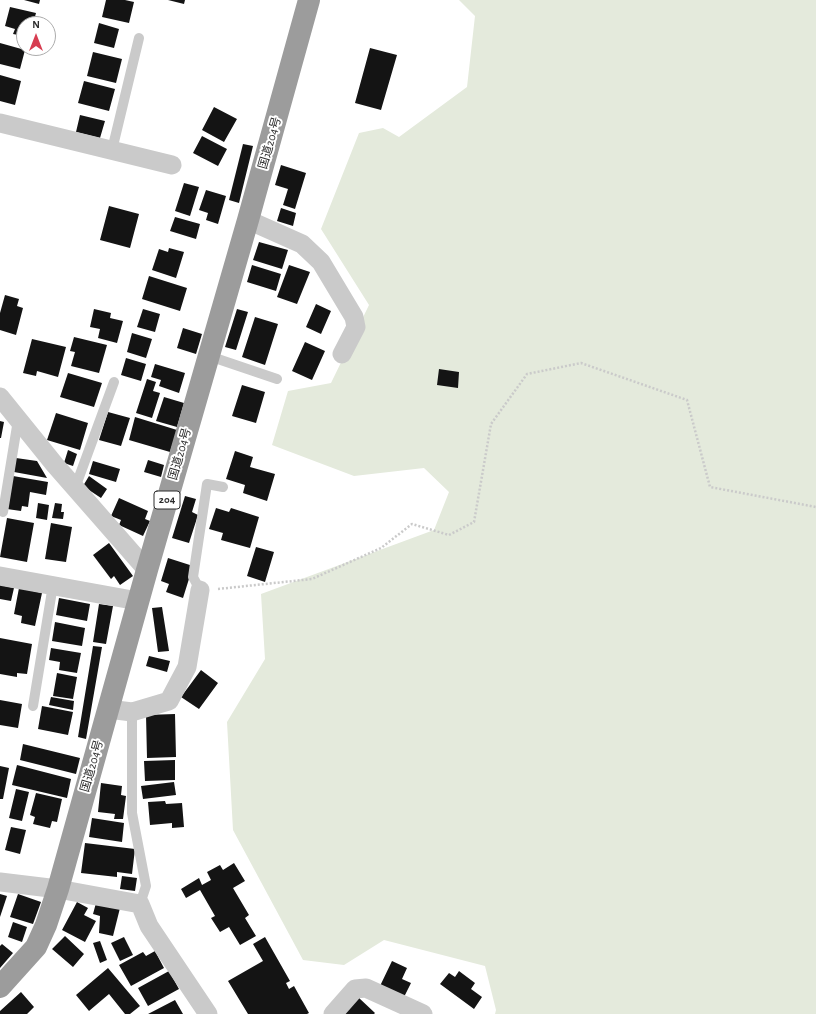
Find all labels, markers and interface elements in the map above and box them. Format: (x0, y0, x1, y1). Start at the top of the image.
north arrow (16, 16, 56, 56)
text: N (32, 19, 40, 30)
street label: 国道204号 (256, 115, 284, 171)
street label: 国道204号 (166, 426, 194, 482)
road number: 204 (154, 491, 180, 509)
street label: 国道204号 (78, 738, 106, 794)

